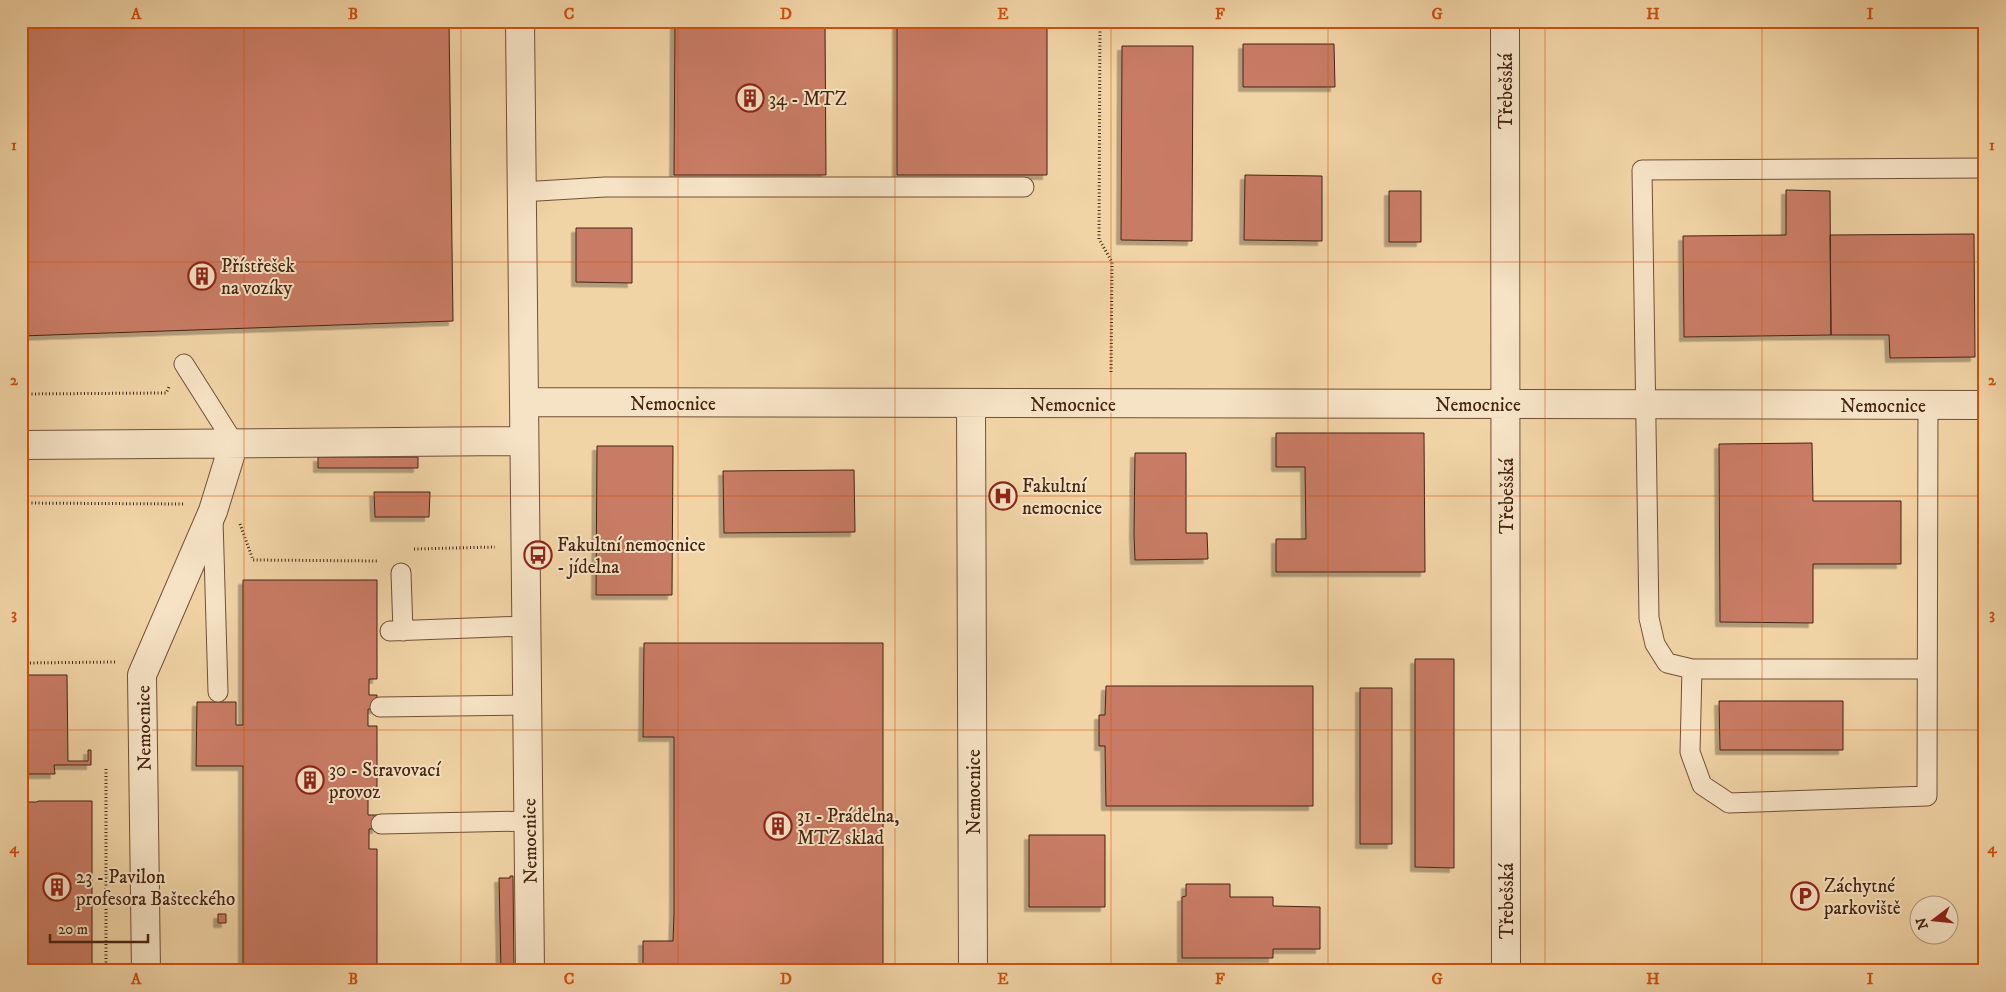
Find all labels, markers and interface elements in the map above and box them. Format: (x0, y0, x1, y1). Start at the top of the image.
text: A (130, 4, 142, 24)
text: B (348, 4, 358, 24)
text: C (564, 4, 574, 24)
text: D (780, 4, 792, 24)
text: E (997, 4, 1009, 24)
text: F (1215, 4, 1225, 24)
text: G (1431, 4, 1443, 24)
text: H (1646, 4, 1660, 24)
text: I (1867, 4, 1874, 24)
street label: Třebešská (1495, 53, 1518, 129)
building icon: 34 - MTZ (735, 83, 765, 113)
place label: 34 - MTZ (769, 88, 847, 111)
text: 1 (11, 135, 17, 155)
text: 1 (1989, 135, 1995, 155)
place label: Přístřešek na vozíky (221, 255, 296, 300)
building icon: Přístřešek na vozíky (187, 261, 217, 291)
text: 2 (10, 370, 19, 390)
text: 2 (1988, 370, 1997, 390)
street label: Nemocnice (630, 393, 716, 416)
street label: Nemocnice (1030, 394, 1116, 417)
street label: Nemocnice (1435, 394, 1521, 417)
street label: Nemocnice (1840, 395, 1926, 418)
street label: Třebešská (1496, 458, 1519, 534)
place label: Fakultní nemocnice (1022, 475, 1102, 520)
hospital icon: Fakultní nemocnice (988, 481, 1018, 511)
place label: Fakultní nemocnice - jídelna (557, 534, 706, 579)
bus stop icon: Fakultní nemocnice - jídelna (523, 540, 553, 570)
text: 3 (11, 604, 17, 624)
text: 3 (1989, 604, 1995, 624)
street label: Nemocnice (132, 685, 157, 771)
street label: Nemocnice (963, 749, 986, 835)
place label: 30 - Stravovací provoz (328, 759, 441, 804)
building icon: 30 - Stravovací provoz (295, 765, 325, 795)
street label: Nemocnice (518, 798, 543, 884)
place label: 31 - Prádelna, MTZ sklad (797, 805, 899, 850)
building icon: 31 - Prádelna, MTZ sklad (763, 811, 793, 841)
text: 4 (8, 838, 19, 858)
text: 4 (1986, 838, 1997, 858)
street label: Třebešská (1496, 863, 1519, 939)
place label: 23 - Pavilon profesora Bašteckého (75, 866, 235, 911)
building icon: 23 - Pavilon profesora Bašteckého (42, 872, 72, 902)
place label: Záchytné parkoviště (1823, 875, 1901, 920)
parking icon: Záchytné parkoviště (1790, 881, 1820, 911)
north arrow (1908, 894, 1958, 944)
scale bar (50, 912, 148, 944)
text: N (1912, 915, 1933, 931)
text: 20 m (58, 920, 88, 939)
text: A (130, 969, 142, 989)
text: B (348, 969, 358, 989)
text: C (564, 969, 574, 989)
text: D (780, 969, 792, 989)
text: E (997, 969, 1009, 989)
text: F (1215, 969, 1225, 989)
text: G (1431, 969, 1443, 989)
text: H (1646, 969, 1660, 989)
text: I (1867, 969, 1874, 989)

